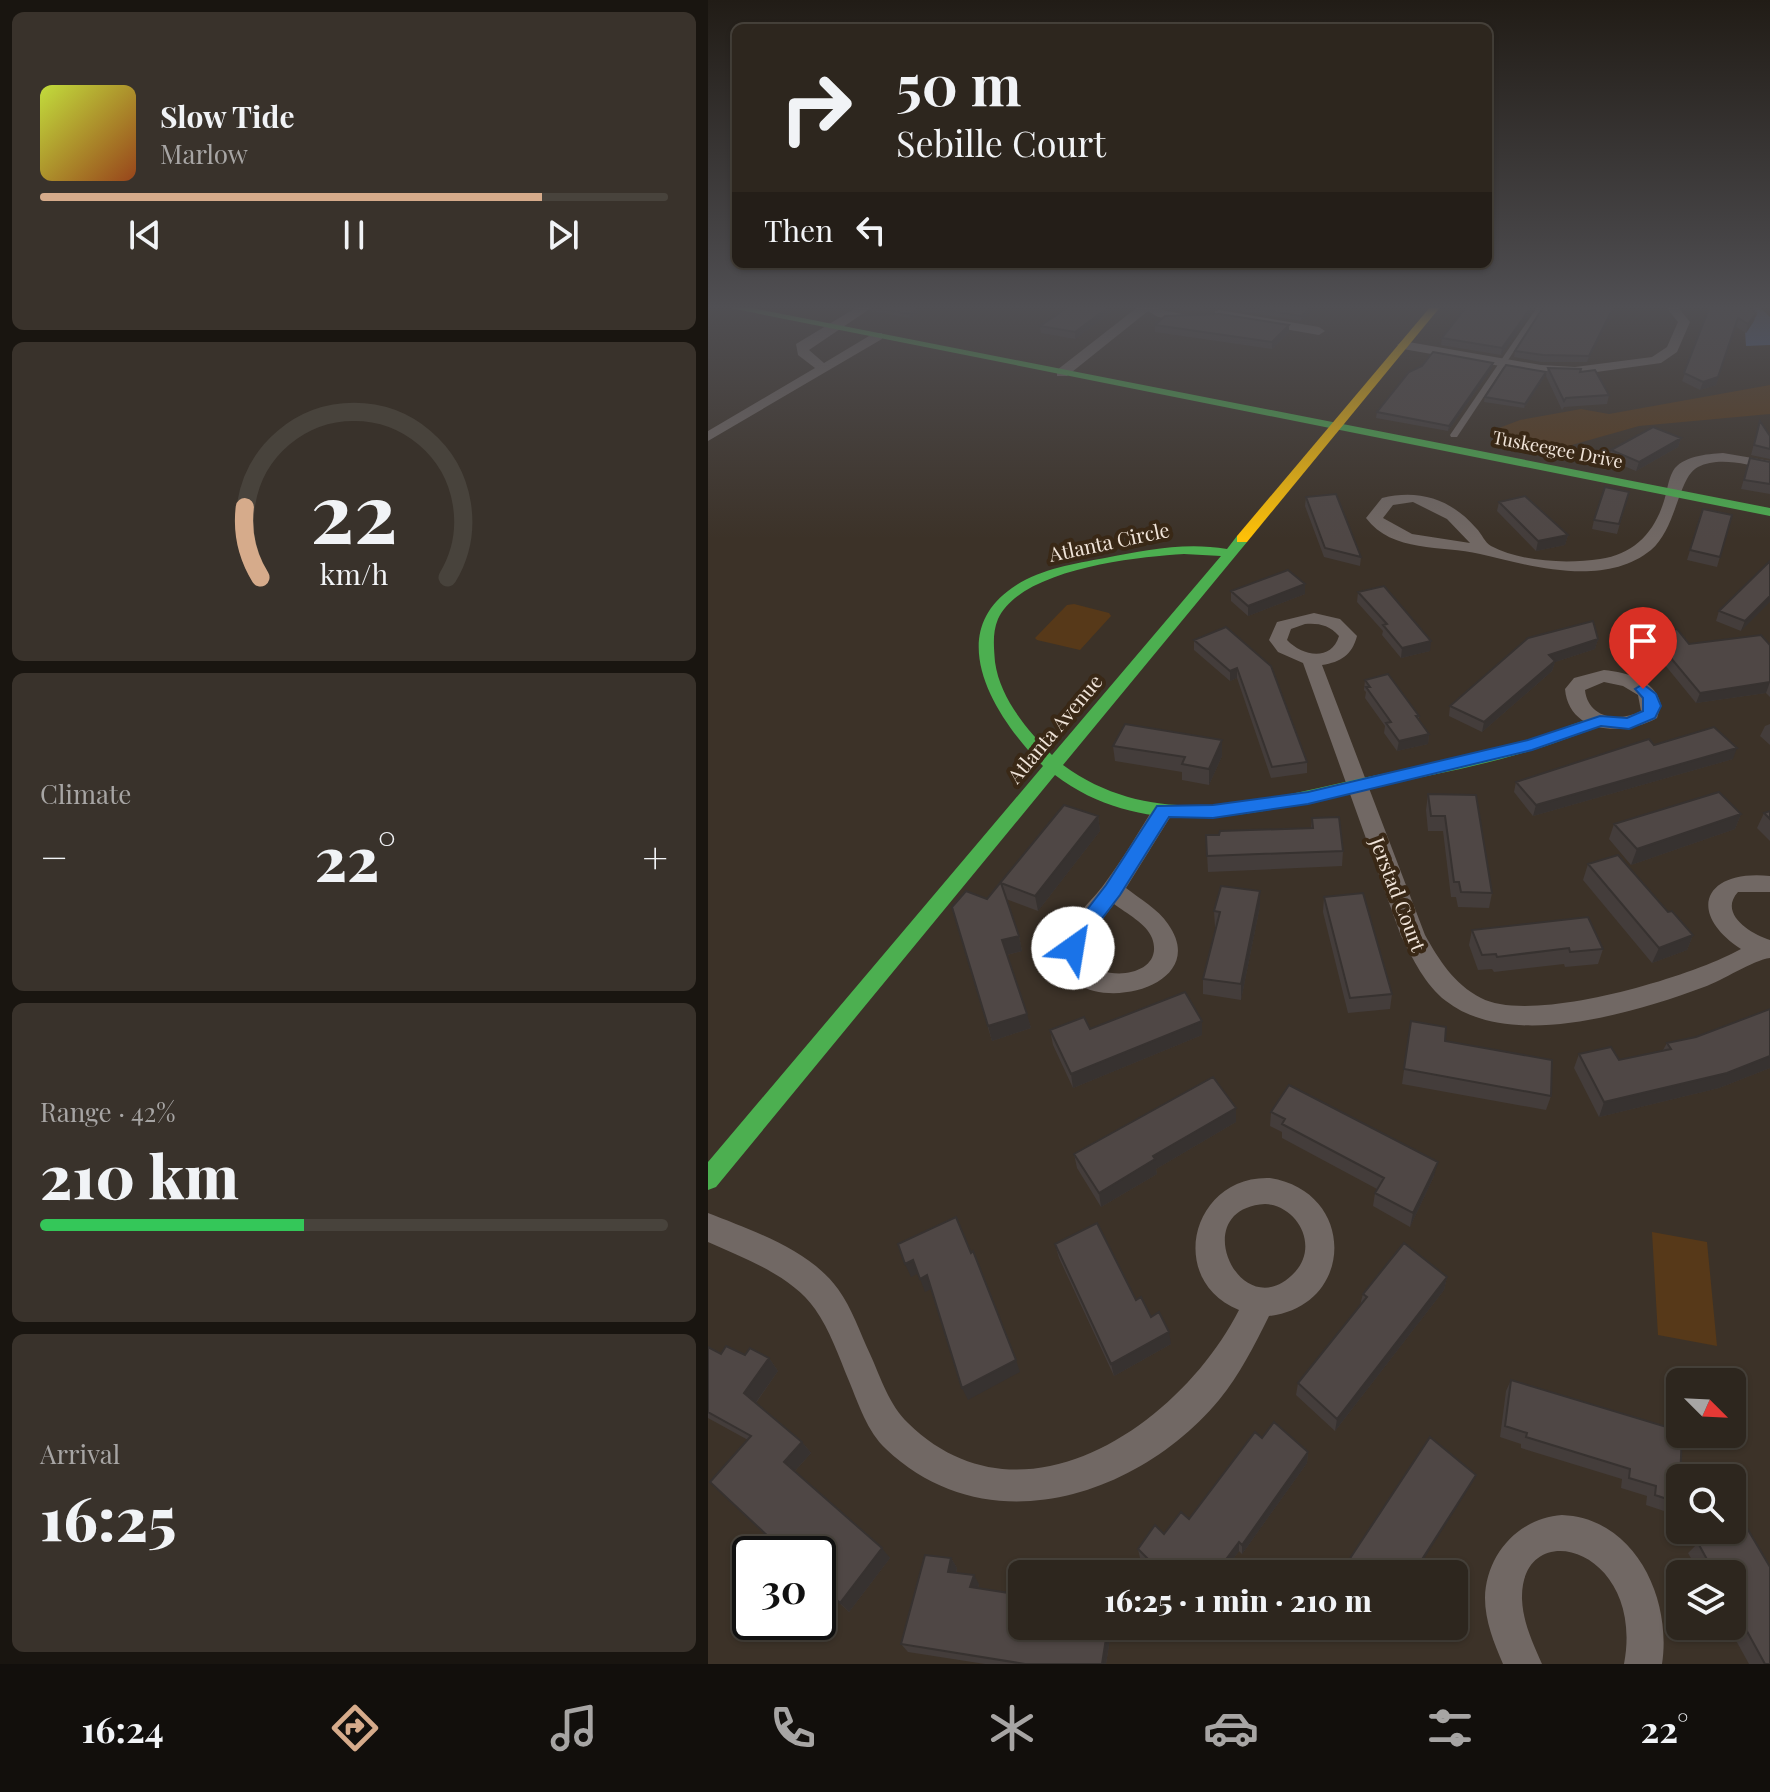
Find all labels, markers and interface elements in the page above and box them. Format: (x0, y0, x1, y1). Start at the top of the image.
text: 50 m (896, 46, 1022, 121)
icon: right (764, 56, 868, 160)
text: Slow Tide (160, 96, 295, 136)
text: Sebille Court (896, 118, 1106, 166)
text: Marlow (160, 136, 248, 171)
icon: left (849, 208, 893, 252)
text: Then (764, 210, 833, 250)
icon: previous (123, 213, 167, 257)
icon: pause (332, 213, 376, 257)
icon: next (541, 213, 585, 257)
street label: Tuskeegee Drive (1491, 425, 1625, 473)
text: 22 (310, 453, 398, 564)
street label: Atlanta Circle (1045, 515, 1172, 567)
text: km/h (320, 554, 388, 592)
pin (1609, 607, 1677, 689)
icon: arrive (1621, 619, 1665, 663)
street label: Atlanta Avenue (1000, 668, 1108, 789)
text: Climate (40, 776, 131, 811)
text: 22° (315, 816, 396, 896)
text: − (40, 826, 68, 885)
text: + (642, 826, 668, 885)
street label: Jerstad Court (1365, 832, 1433, 956)
position arrow (1031, 906, 1115, 990)
text: Range · 42% (40, 1094, 176, 1129)
text: 210 km (40, 1134, 239, 1214)
north arrow (1666, 1368, 1746, 1448)
map controls (1666, 1368, 1746, 1640)
text: Arrival (40, 1436, 120, 1471)
button: search (1666, 1464, 1746, 1544)
text: 16:25 (40, 1476, 176, 1556)
speed limit sign: 30 (732, 1536, 836, 1640)
button: layers (1666, 1560, 1746, 1640)
text: 16:25 · 1 min · 210 m (1104, 1580, 1372, 1620)
icon: directions (327, 1700, 383, 1756)
icon: music (546, 1700, 602, 1756)
icon: phone (765, 1700, 821, 1756)
icon: climate (984, 1700, 1040, 1756)
icon: car (1203, 1700, 1259, 1756)
icon: filters (1422, 1700, 1478, 1756)
text: 16:24 (81, 1704, 164, 1752)
text: 22° (1641, 1704, 1688, 1752)

